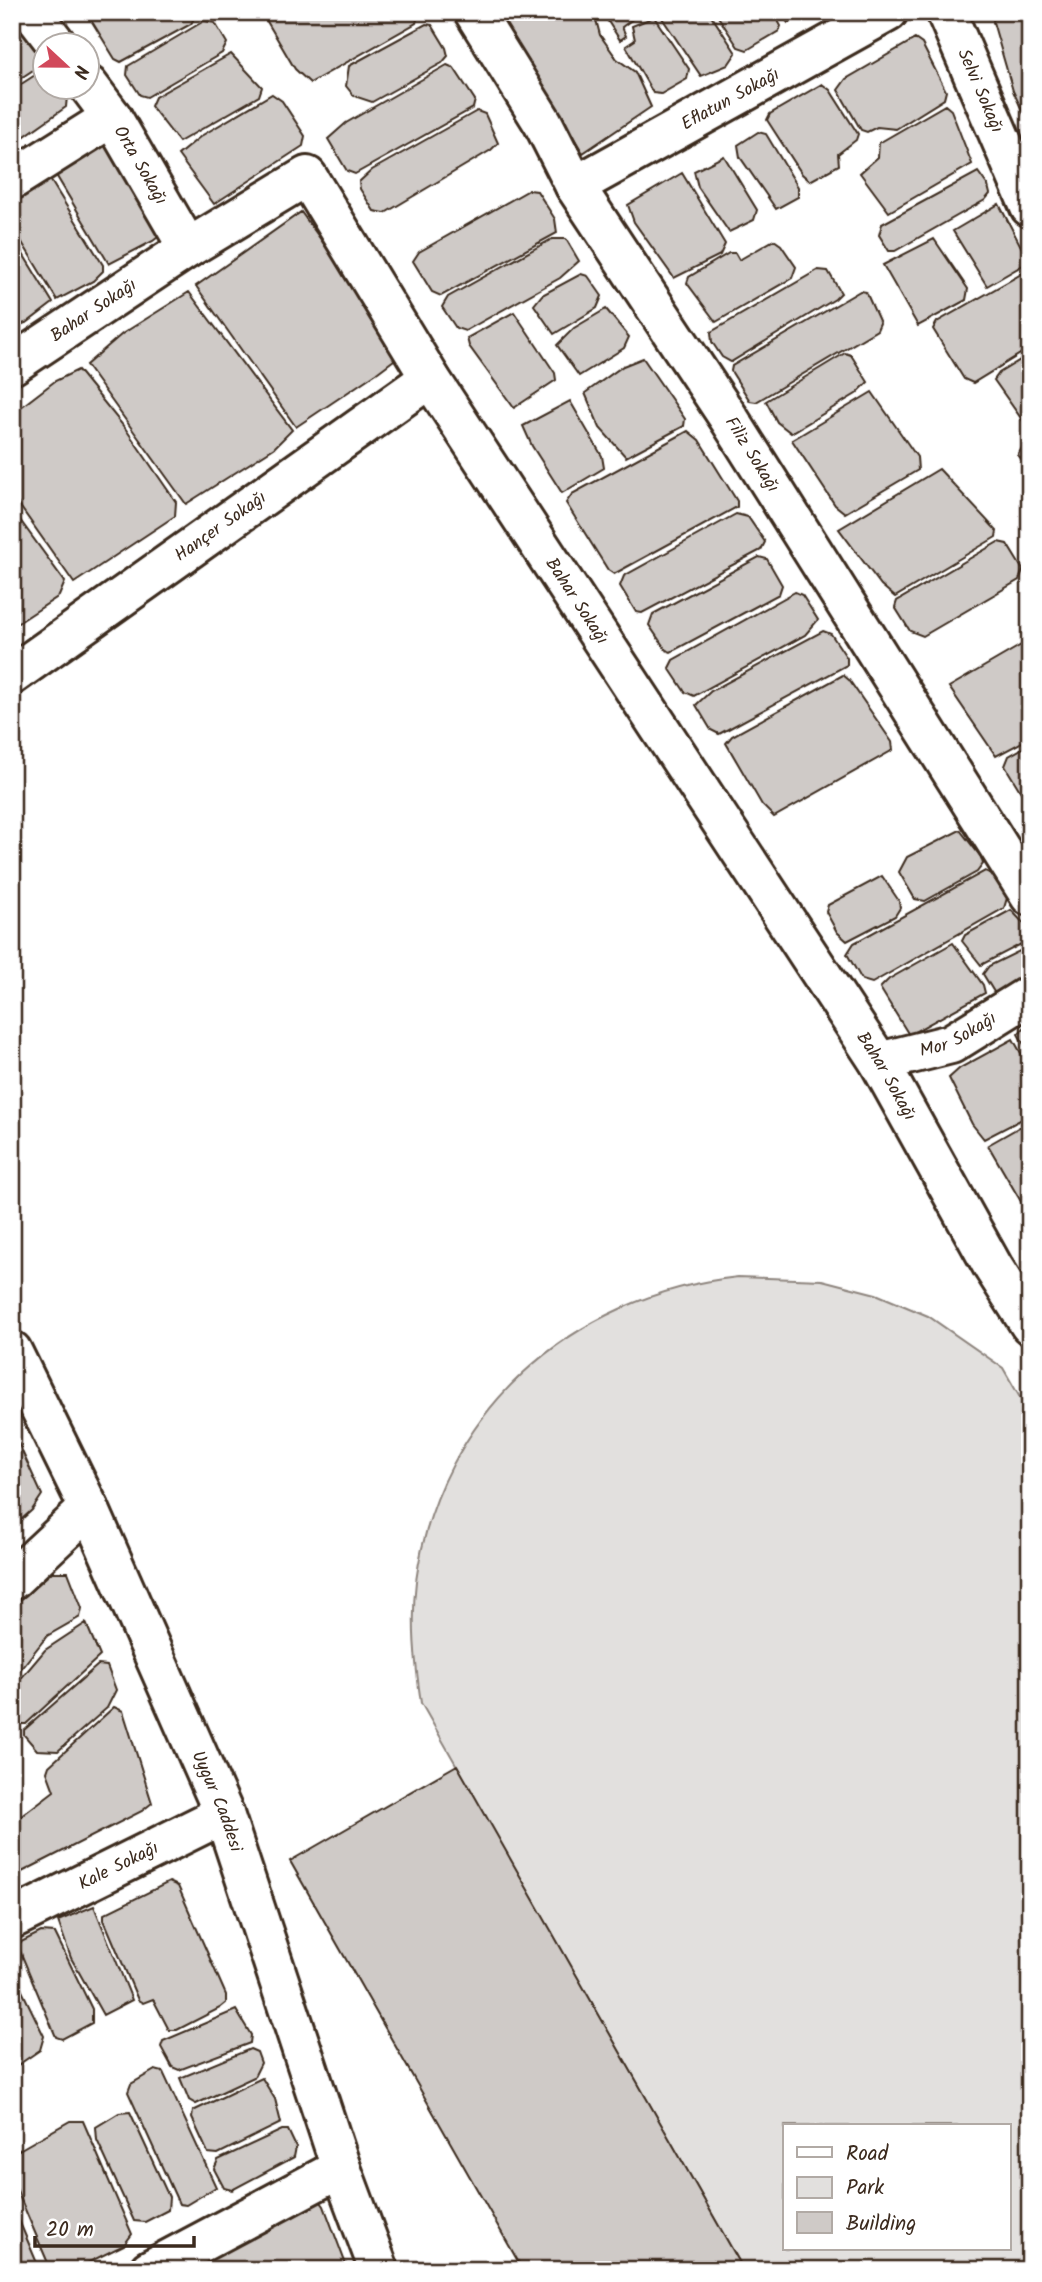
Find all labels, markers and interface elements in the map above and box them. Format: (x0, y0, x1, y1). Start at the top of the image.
north arrow (32, 32, 102, 102)
street label: Selvi Sokağı (949, 44, 1011, 138)
text: N (64, 60, 96, 83)
street label: Eflatun Sokağı (676, 60, 785, 139)
street label: Orta Sokağı (106, 120, 175, 211)
street label: Bahar Sokağı (44, 271, 143, 350)
street label: Filiz Sokağı (717, 411, 787, 498)
street label: Hançer Sokağı (169, 484, 273, 570)
street label: Bahar Sokağı (537, 552, 616, 651)
street label: Mor Sokağı (917, 1005, 1002, 1066)
street label: Bahar Sokağı (848, 1026, 923, 1126)
street label: Uygur Caddesi (183, 1746, 250, 1856)
street label: Kale Sokağı (73, 1834, 164, 1898)
legend (783, 2124, 1010, 2250)
text: Road (846, 2138, 889, 2171)
text: Park (846, 2172, 884, 2205)
scale bar (35, 2205, 194, 2249)
text: Building (846, 2208, 916, 2241)
text: 20 m (46, 2214, 94, 2247)

